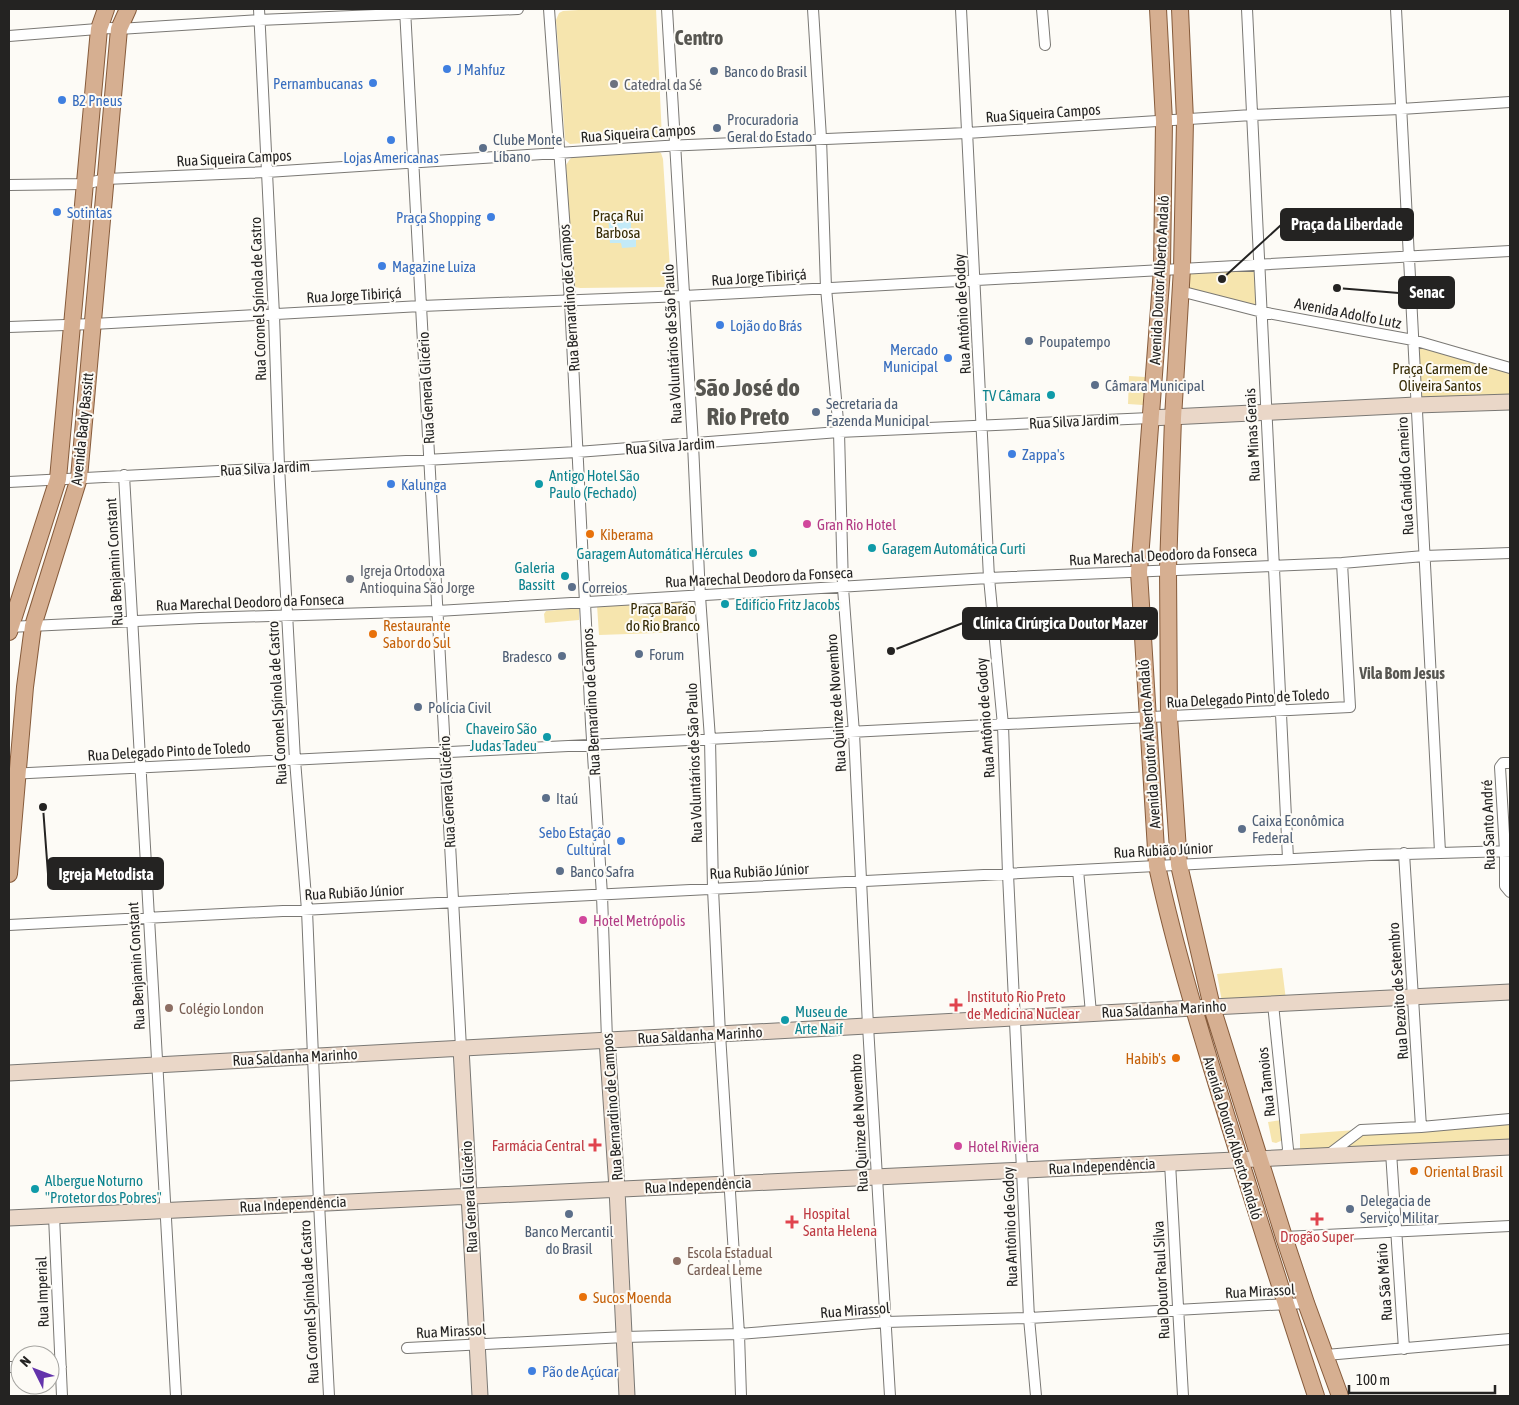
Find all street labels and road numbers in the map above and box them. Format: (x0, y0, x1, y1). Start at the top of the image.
street label: Rua Siqueira Campos (985, 100, 1101, 126)
street label: Rua Siqueira Campos (580, 120, 696, 146)
street label: Rua Siqueira Campos (176, 146, 292, 170)
street label: Avenida Doutor Alberto Andaló (1146, 195, 1172, 365)
street label: Rua Coronel Spínola de Castro (247, 217, 269, 381)
street label: Rua Bernardino de Campos (555, 224, 583, 372)
street label: Rua Antônio de Godoy (950, 253, 974, 375)
street label: Rua Voluntários de São Paulo (659, 264, 685, 424)
street label: Rua Jorge Tibiriçá (711, 265, 807, 289)
street label: Rua Jorge Tibiriçá (306, 284, 402, 306)
street label: Avenida Adolfo Lutz (1293, 294, 1403, 332)
street label: Rua General Glicério (415, 331, 437, 445)
street label: Avenida Bady Bassitt (68, 372, 96, 486)
street label: Rua Minas Gerais (1241, 388, 1263, 482)
street label: Rua Silva Jardim (1029, 410, 1119, 432)
street label: Rua Cândido Carneiro (1393, 416, 1417, 536)
street label: Rua Silva Jardim (625, 434, 715, 458)
street label: Rua Silva Jardim (220, 457, 310, 479)
street label: Rua Benjamin Constant (102, 498, 126, 626)
street label: Rua Marechal Deodoro da Fonseca (1068, 542, 1258, 568)
street label: Rua Marechal Deodoro da Fonseca (664, 564, 854, 590)
street label: Rua Marechal Deodoro da Fonseca (156, 590, 344, 614)
street label: Rua Coronel Spínola de Castro (264, 621, 290, 785)
street label: Rua Bernardino de Campos (579, 628, 603, 776)
street label: Rua Quinze de Novembro (823, 633, 849, 773)
street label: Rua Antônio de Godoy (972, 657, 998, 779)
street label: Avenida Doutor Alberto Andaló (1135, 659, 1163, 829)
street label: Rua Voluntários de São Paulo (683, 683, 705, 843)
street label: Rua Delegado Pinto de Toledo (1166, 685, 1330, 711)
street label: Rua General Glicério (436, 735, 458, 849)
street label: Rua Delegado Pinto de Toledo (87, 738, 251, 764)
street label: Rua Santo André (1478, 779, 1498, 871)
street label: Rua Rubião Júnior (1113, 839, 1214, 861)
street label: Rua Rubião Júnior (709, 860, 810, 882)
street label: Rua Rubião Júnior (304, 881, 405, 903)
street label: Rua Benjamin Constant (124, 902, 148, 1030)
street label: Rua Dezoito de Setembro (1385, 922, 1411, 1060)
street label: Rua Saldanha Marinho (1101, 997, 1227, 1021)
street label: Rua Saldanha Marinho (637, 1023, 763, 1047)
street label: Rua Bernardino de Campos (598, 1033, 626, 1181)
street label: Rua Saldanha Marinho (232, 1045, 358, 1069)
street label: Rua Tamoios (1254, 1046, 1278, 1118)
street label: Rua Quinze de Novembro (847, 1053, 871, 1193)
street label: Avenida Doutor Alberto Andaló (1200, 1054, 1266, 1222)
street label: Rua General Glicério (458, 1140, 480, 1254)
street label: Rua Independência (1048, 1155, 1156, 1177)
street label: Rua Antônio de Godoy (999, 1166, 1021, 1288)
street label: Rua Independência (644, 1174, 752, 1196)
street label: Rua Independência (239, 1193, 347, 1215)
street label: Rua Coronel Spínola de Castro (296, 1220, 322, 1384)
street label: Rua Doutor Raul Silva (1149, 1220, 1173, 1340)
street label: Rua São Mário (1373, 1242, 1395, 1322)
street label: Rua Imperial (32, 1256, 52, 1328)
street label: Rua Mirassol (1225, 1281, 1295, 1301)
street label: Rua Mirassol (819, 1299, 891, 1321)
street label: Rua Mirassol (416, 1321, 486, 1341)

